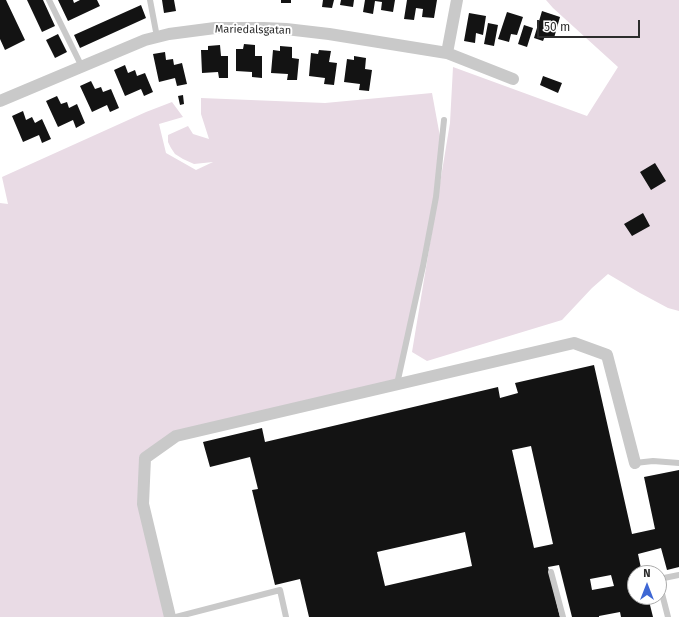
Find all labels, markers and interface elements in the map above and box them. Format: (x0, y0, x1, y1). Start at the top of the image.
scale bar (539, 12, 642, 38)
text: 50 m (544, 20, 570, 34)
street label: Mariedalsgatan (215, 23, 291, 37)
north arrow (627, 565, 667, 605)
text: N (643, 567, 651, 580)

